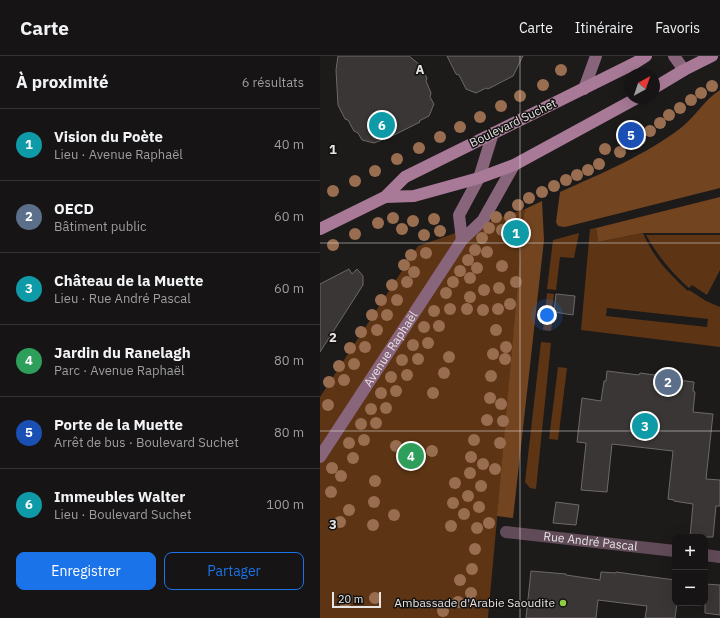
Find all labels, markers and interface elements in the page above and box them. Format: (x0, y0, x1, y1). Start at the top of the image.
text: Carte (20, 16, 69, 40)
text: Carte (519, 19, 553, 37)
text: Itinéraire (575, 19, 633, 37)
text: Favoris (655, 19, 700, 37)
text: A (416, 61, 425, 78)
north arrow (624, 68, 660, 104)
text: À proximité (16, 71, 109, 93)
text: 6 résultats (242, 74, 304, 91)
street label: Boulevard Suchet (467, 95, 559, 150)
pin: 6 (369, 110, 395, 140)
pin: 5 (618, 120, 644, 150)
text: Vision du Poète (54, 127, 163, 146)
text: 1 (25, 136, 33, 153)
text: 40 m (274, 136, 304, 153)
text: 1 (329, 141, 337, 158)
text: Lieu · Avenue Raphaël (54, 146, 183, 163)
text: OECD (54, 199, 94, 218)
text: 2 (25, 208, 33, 225)
text: 60 m (274, 208, 304, 225)
text: Bâtiment public (54, 218, 147, 235)
pin: 1 (503, 218, 529, 248)
text: Château de la Muette (54, 271, 203, 290)
text: 3 (25, 280, 33, 297)
text: 60 m (274, 280, 304, 297)
text: Lieu · Rue André Pascal (54, 290, 191, 307)
your location (537, 305, 557, 325)
street label: Avenue Raphaël (360, 308, 420, 389)
text: 2 (329, 329, 337, 346)
text: Jardin du Ranelagh (54, 343, 191, 362)
text: 4 (25, 352, 33, 369)
text: 80 m (274, 352, 304, 369)
text: Parc · Avenue Raphaël (54, 362, 184, 379)
pin: 2 (655, 367, 681, 397)
pin: 3 (632, 411, 658, 441)
text: Porte de la Muette (54, 415, 183, 434)
text: 5 (25, 424, 33, 441)
text: 80 m (274, 424, 304, 441)
text: Arrêt de bus · Boulevard Suchet (54, 434, 239, 451)
pin: 4 (398, 441, 424, 471)
text: Immeubles Walter (54, 487, 185, 506)
text: 6 (25, 496, 33, 513)
text: 100 m (266, 496, 304, 513)
text: Lieu · Boulevard Suchet (54, 506, 191, 523)
text: 3 (329, 516, 337, 533)
street label: Rue André Pascal (543, 528, 638, 554)
map controls (672, 534, 708, 606)
button: + (672, 534, 708, 570)
button: Enregistrer (16, 552, 156, 590)
button: Partager (164, 552, 304, 590)
button: − (672, 570, 708, 606)
scale bar (332, 590, 381, 609)
text: 20 m (338, 592, 363, 606)
place label: Ambassade d'Arabie Saoudite (394, 595, 555, 610)
marker: Ambassade d'Arabie Saoudite (558, 598, 568, 608)

